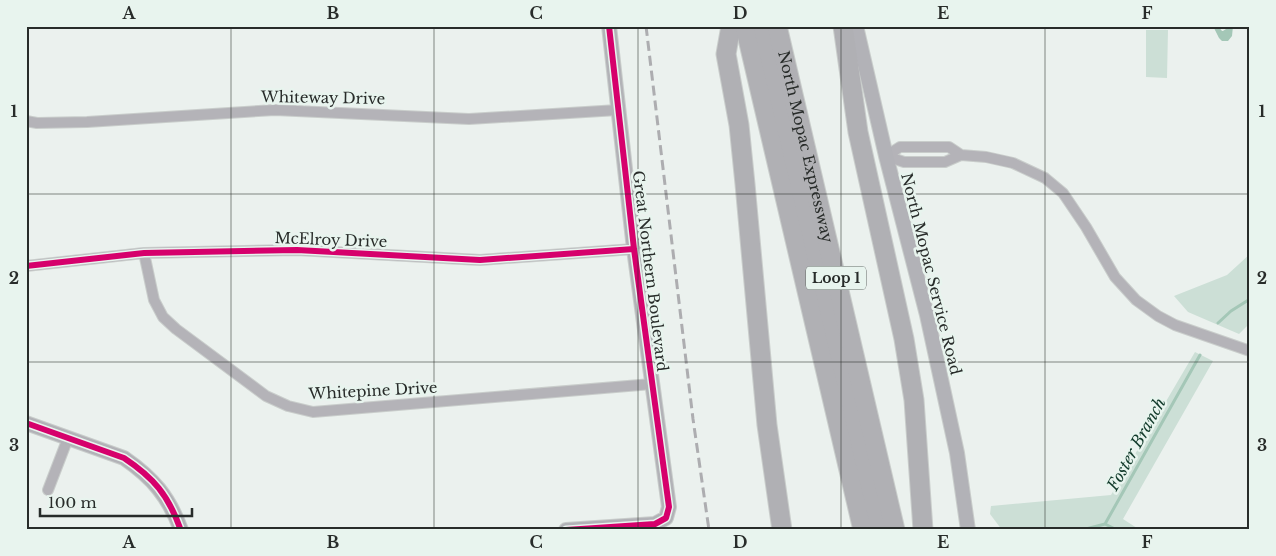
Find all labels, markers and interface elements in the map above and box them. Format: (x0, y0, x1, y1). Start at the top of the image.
text: A (122, 3, 137, 23)
text: B (327, 3, 340, 23)
text: C (529, 3, 543, 23)
text: D (733, 3, 747, 23)
text: E (937, 3, 949, 23)
text: F (1141, 3, 1153, 23)
street label: North Mopac Expressway (774, 49, 838, 245)
street label: Whiteway Drive (260, 87, 385, 108)
text: 1 (11, 101, 18, 121)
text: 1 (1259, 101, 1266, 121)
street label: Great Northern Boulevard (629, 169, 672, 373)
street label: North Mopac Service Road (897, 171, 966, 377)
street label: McElroy Drive (274, 228, 388, 251)
road number: Loop 1 (806, 266, 866, 290)
text: 2 (9, 268, 19, 288)
text: 2 (1257, 268, 1267, 288)
street label: Whitepine Drive (307, 378, 438, 403)
water label: Foster Branch (1102, 394, 1170, 495)
text: 3 (9, 435, 19, 455)
text: 3 (1257, 435, 1267, 455)
scale bar (40, 486, 192, 518)
text: 100 m (48, 493, 97, 512)
text: A (122, 532, 137, 552)
text: B (327, 532, 340, 552)
text: C (529, 532, 543, 552)
text: D (733, 532, 747, 552)
text: E (937, 532, 949, 552)
text: F (1141, 532, 1153, 552)

